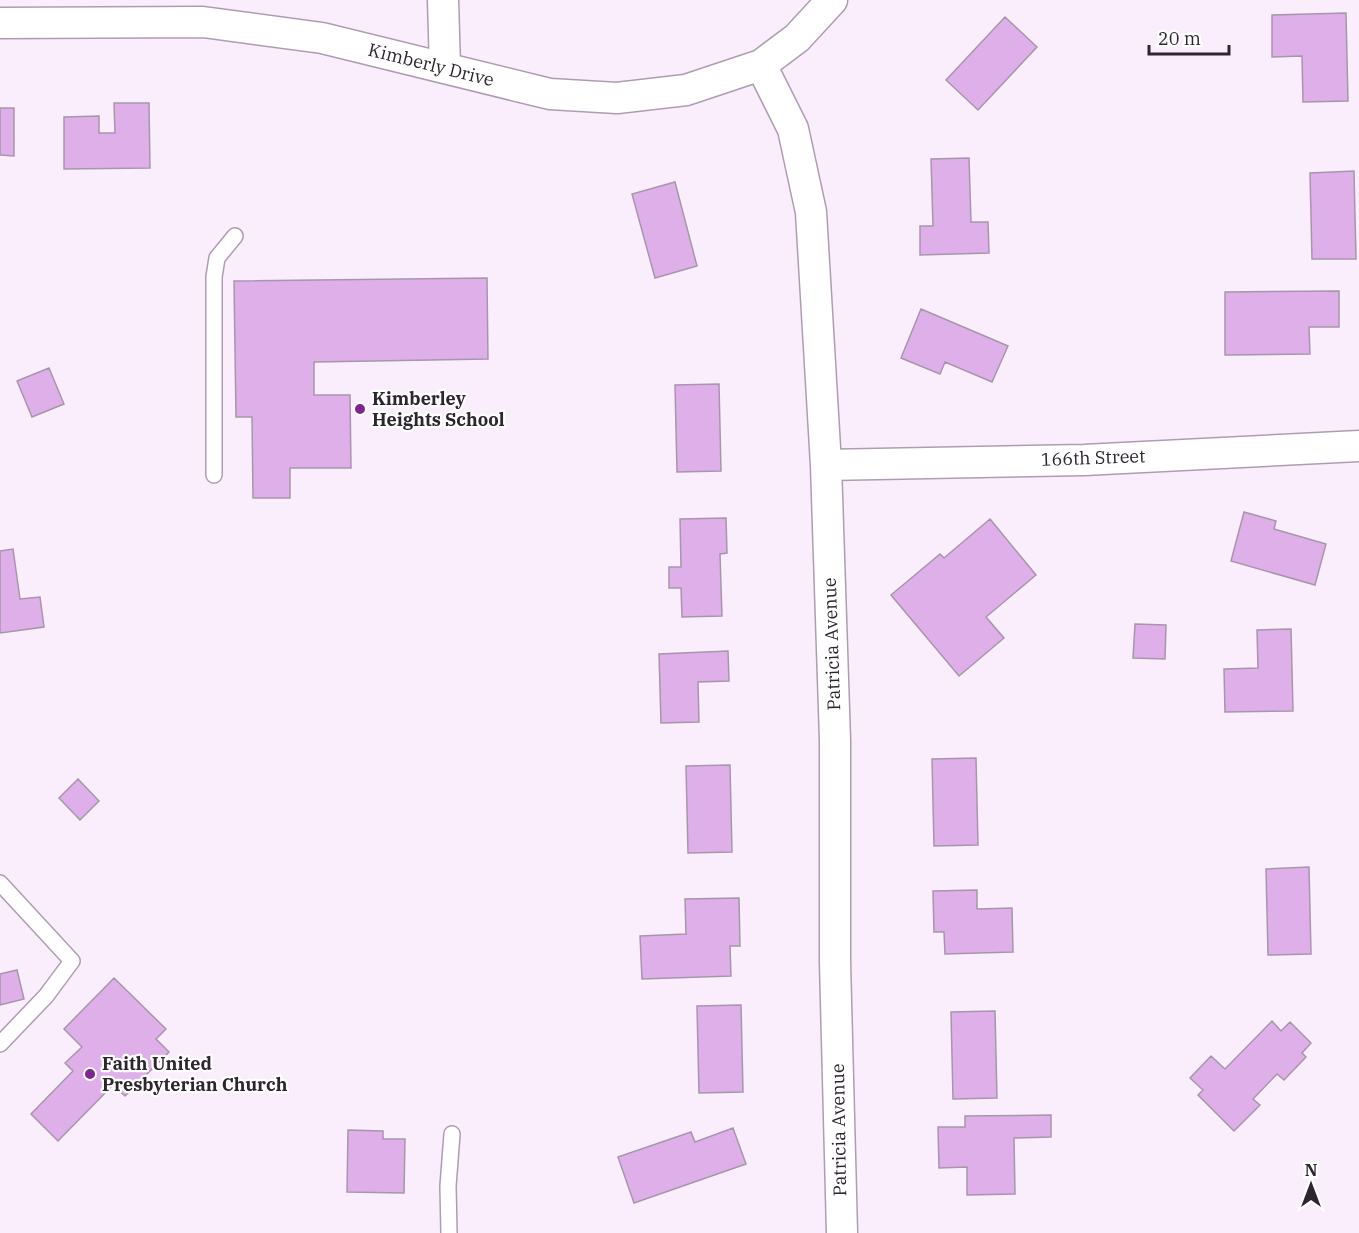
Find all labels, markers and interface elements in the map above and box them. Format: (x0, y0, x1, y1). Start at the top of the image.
scale bar (1149, 18, 1228, 56)
text: 20 m (1158, 27, 1201, 50)
street label: Kimberly Drive (366, 38, 496, 91)
place label: Kimberley Heights School (372, 387, 505, 431)
marker: Kimberley Heights School (353, 402, 367, 416)
street label: 166th Street (1040, 444, 1146, 471)
street label: Patricia Avenue (818, 577, 845, 711)
place label: Faith United Presbyterian Church (102, 1052, 288, 1096)
street label: Patricia Avenue (826, 1063, 851, 1197)
marker: Faith United Presbyterian Church (83, 1067, 97, 1081)
north arrow (1281, 1155, 1341, 1215)
text: N (1305, 1160, 1317, 1180)

